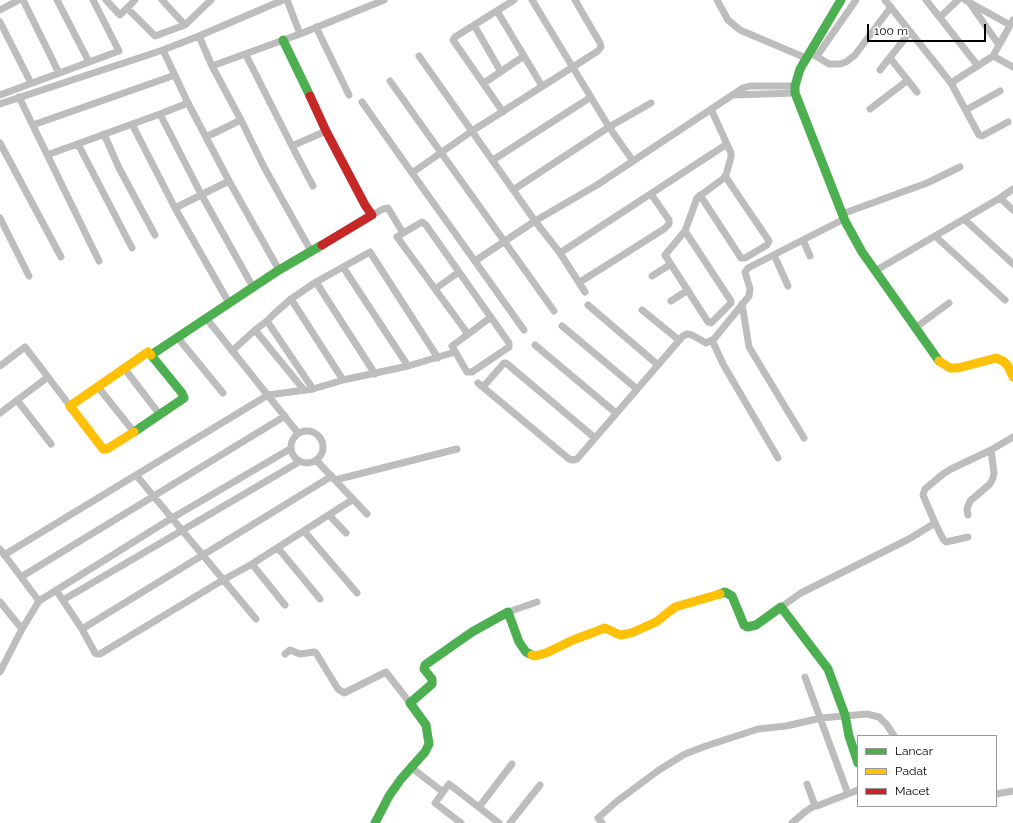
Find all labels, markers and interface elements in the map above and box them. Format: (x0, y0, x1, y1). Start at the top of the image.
scale bar (869, 16, 988, 42)
text: 100 m (874, 24, 908, 38)
legend (857, 735, 997, 807)
text: Lancar (895, 744, 933, 758)
text: Padat (895, 764, 927, 778)
text: Macet (895, 784, 930, 798)

